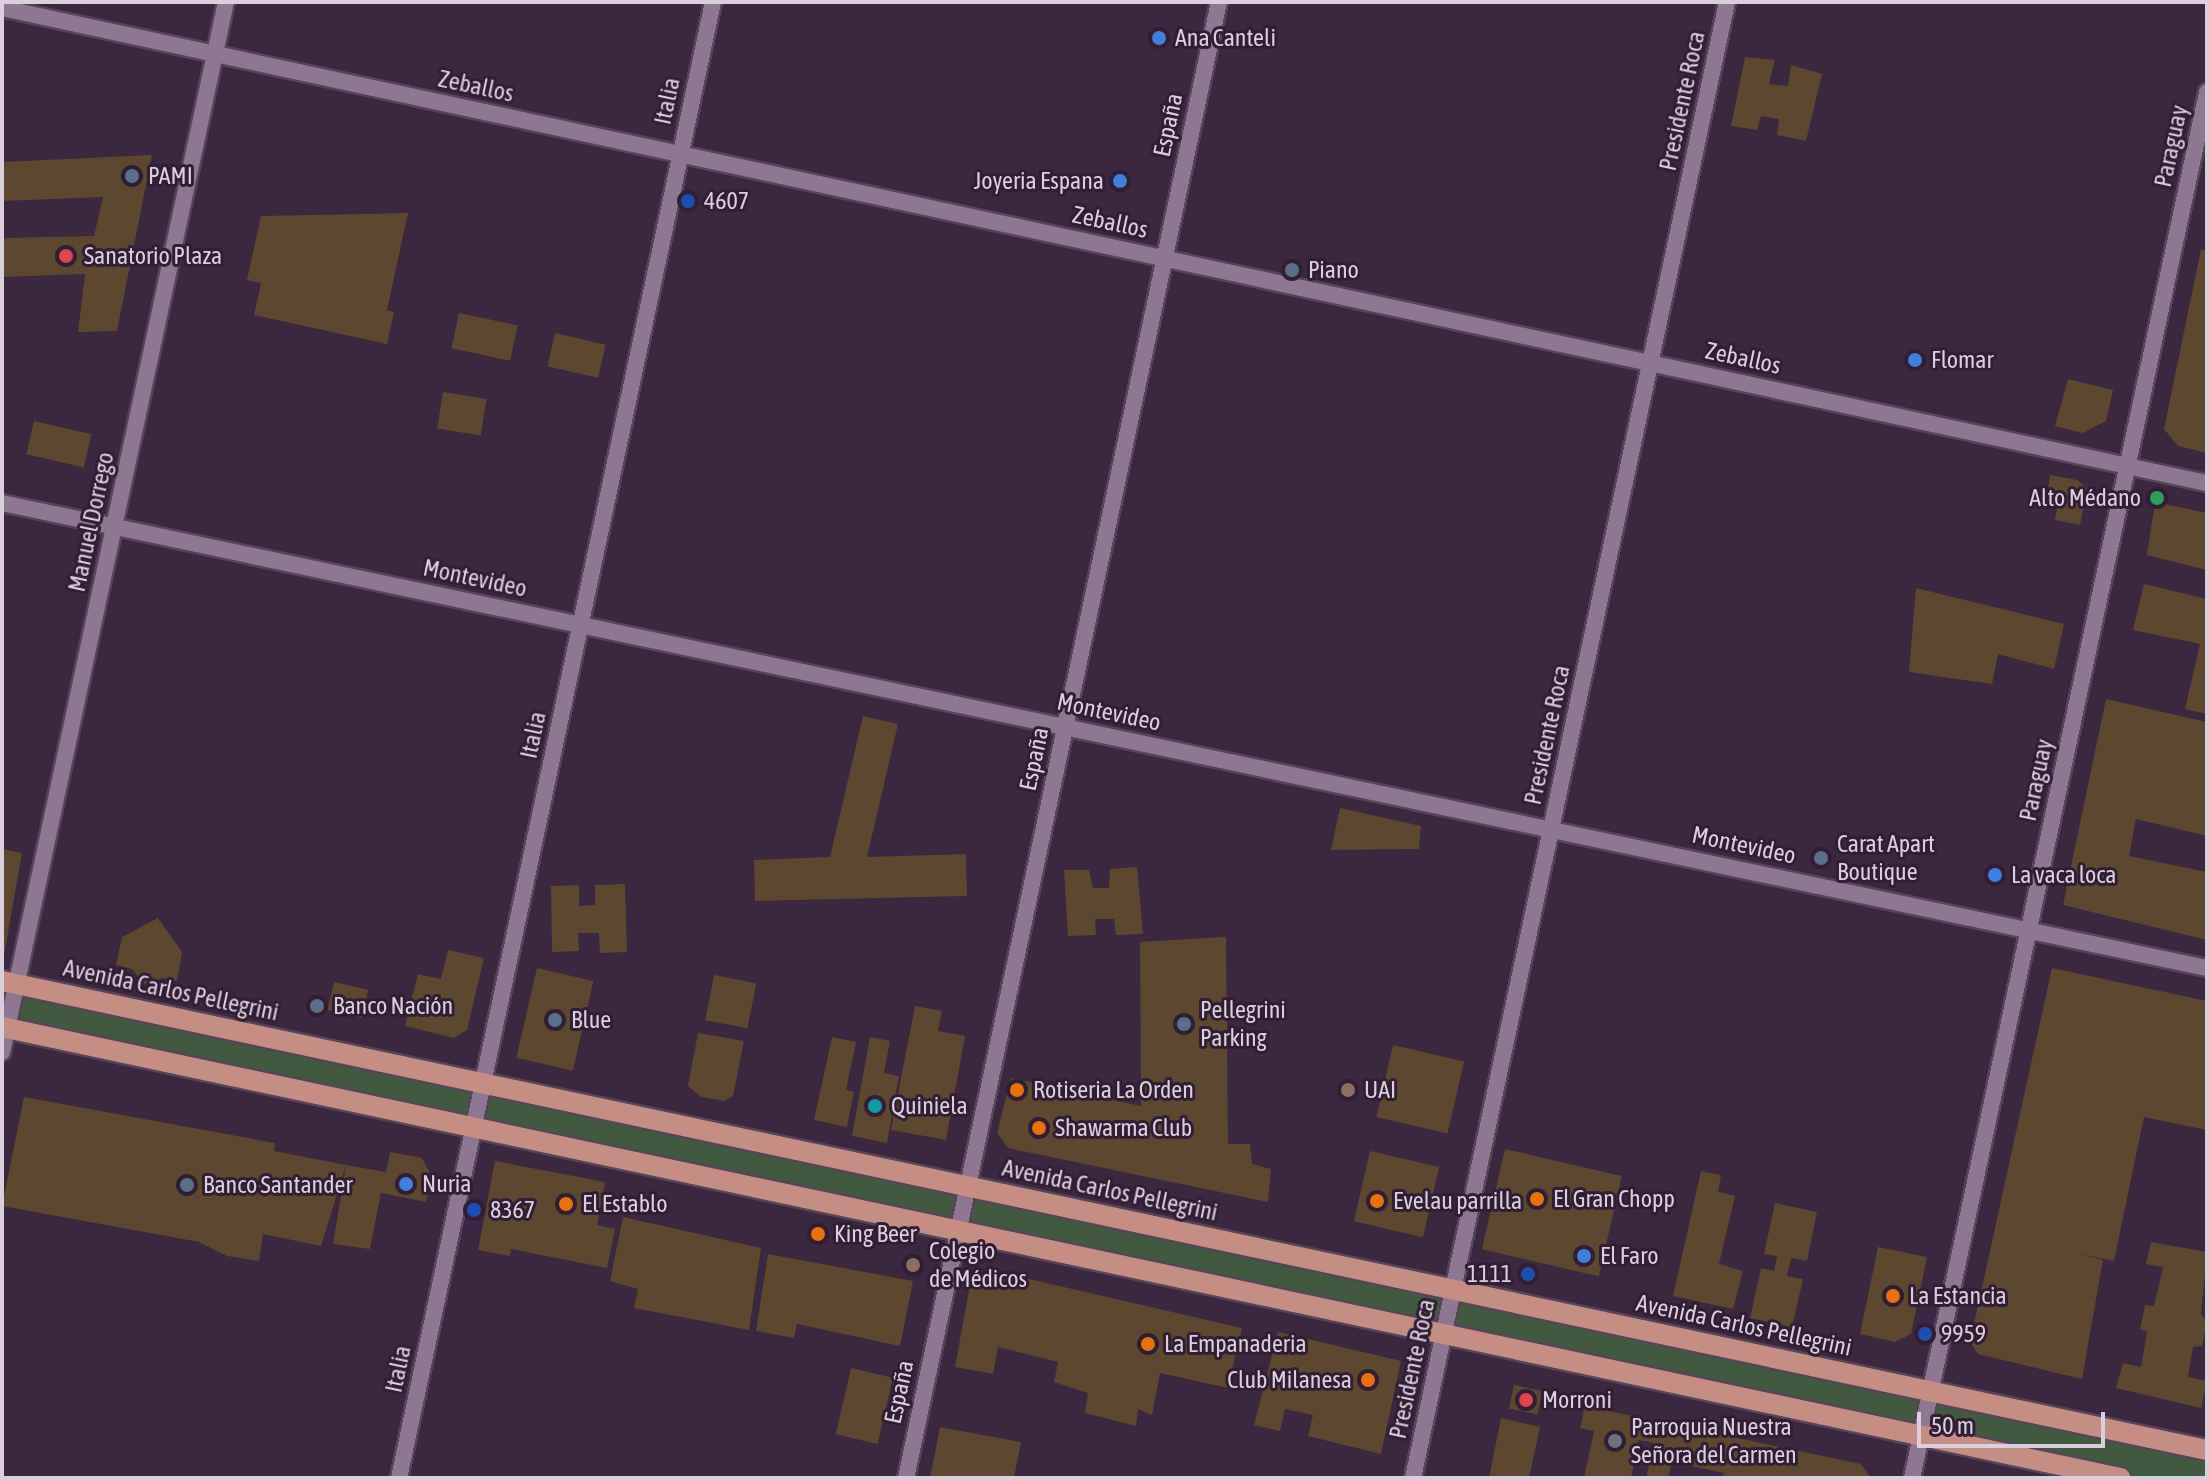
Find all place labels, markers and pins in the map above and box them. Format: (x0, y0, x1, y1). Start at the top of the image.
place label: Ana Canteli (1175, 24, 1276, 52)
marker: Ana Canteli (1150, 29, 1168, 47)
place label: PAMI (148, 162, 193, 190)
marker: PAMI (123, 167, 141, 185)
place label: Joyeria Espana (974, 167, 1104, 195)
marker: Joyeria Espana (1111, 172, 1129, 190)
place label: 4607 (704, 187, 749, 215)
marker: 4607 (679, 192, 697, 210)
place label: Sanatorio Plaza (84, 242, 222, 270)
marker: Sanatorio Plaza (55, 245, 77, 267)
place label: Piano (1308, 256, 1359, 284)
marker: Piano (1283, 261, 1301, 279)
place label: Flomar (1931, 346, 1994, 374)
marker: Flomar (1906, 351, 1924, 369)
place label: Alto Médano (2029, 484, 2141, 512)
marker: Alto Médano (2148, 489, 2166, 507)
place label: Carat Apart Boutique (1837, 830, 1935, 886)
marker: Carat Apart Boutique (1812, 849, 1830, 867)
place label: La vaca loca (2011, 861, 2116, 889)
marker: La vaca loca (1986, 866, 2004, 884)
place label: Banco Nación (333, 992, 453, 1020)
place label: Pellegrini Parking (1200, 996, 1286, 1052)
marker: Banco Nación (308, 997, 326, 1015)
place label: Blue (571, 1006, 611, 1034)
marker: Blue (546, 1011, 564, 1029)
marker: Pellegrini Parking (1175, 1015, 1193, 1033)
place label: Rotiseria La Orden (1033, 1076, 1194, 1104)
place label: UAI (1364, 1076, 1396, 1104)
marker: Rotiseria La Orden (1008, 1081, 1026, 1099)
marker: UAI (1339, 1081, 1357, 1099)
place label: Quiniela (891, 1092, 968, 1120)
marker: Quiniela (866, 1097, 884, 1115)
place label: Shawarma Club (1055, 1114, 1192, 1142)
marker: Shawarma Club (1030, 1119, 1048, 1137)
place label: Nuria (422, 1170, 472, 1198)
place label: Banco Santander (203, 1171, 353, 1199)
marker: Nuria (397, 1175, 415, 1193)
marker: Banco Santander (178, 1176, 196, 1194)
place label: El Gran Chopp (1553, 1185, 1675, 1213)
place label: Evelau parrilla (1393, 1187, 1522, 1215)
place label: El Establo (582, 1190, 667, 1218)
marker: El Gran Chopp (1528, 1190, 1546, 1208)
marker: Evelau parrilla (1368, 1192, 1386, 1210)
marker: El Establo (557, 1195, 575, 1213)
place label: 8367 (490, 1196, 535, 1224)
marker: 8367 (465, 1201, 483, 1219)
place label: King Beer (834, 1220, 917, 1248)
marker: King Beer (809, 1225, 827, 1243)
place label: Colegio de Médicos (929, 1237, 1027, 1293)
place label: El Faro (1600, 1242, 1659, 1270)
marker: El Faro (1575, 1247, 1593, 1265)
marker: Colegio de Médicos (904, 1256, 922, 1274)
place label: 1111 (1467, 1260, 1512, 1288)
marker: 1111 (1519, 1265, 1537, 1283)
place label: La Estancia (1909, 1282, 2007, 1310)
marker: La Estancia (1884, 1287, 1902, 1305)
place label: 9959 (1941, 1320, 1986, 1348)
marker: 9959 (1916, 1325, 1934, 1343)
place label: La Empanaderia (1164, 1330, 1307, 1358)
marker: La Empanaderia (1139, 1335, 1157, 1353)
place label: Club Milanesa (1227, 1366, 1352, 1394)
marker: Club Milanesa (1359, 1371, 1377, 1389)
place label: Morroni (1542, 1386, 1612, 1414)
marker: Morroni (1517, 1391, 1535, 1409)
place label: Parroquia Nuestra Señora del Carmen (1631, 1413, 1797, 1469)
marker: Parroquia Nuestra Señora del Carmen (1606, 1432, 1624, 1450)

